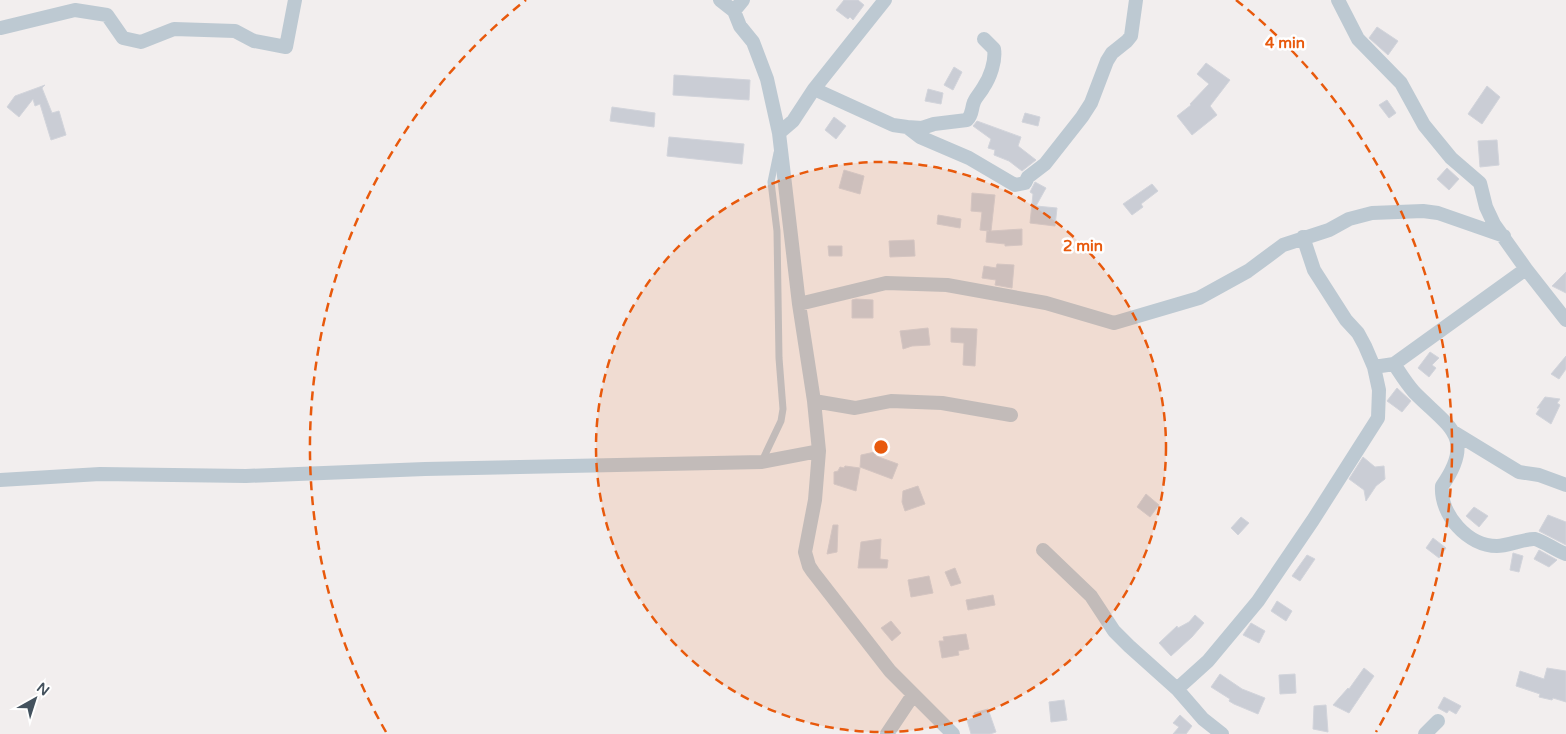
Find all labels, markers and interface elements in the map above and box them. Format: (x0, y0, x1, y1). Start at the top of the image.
text: 4 min (1265, 34, 1305, 52)
text: 2 min (1063, 237, 1103, 255)
centre of rings (872, 438, 890, 456)
north arrow (10, 674, 60, 724)
text: N (33, 679, 53, 699)

